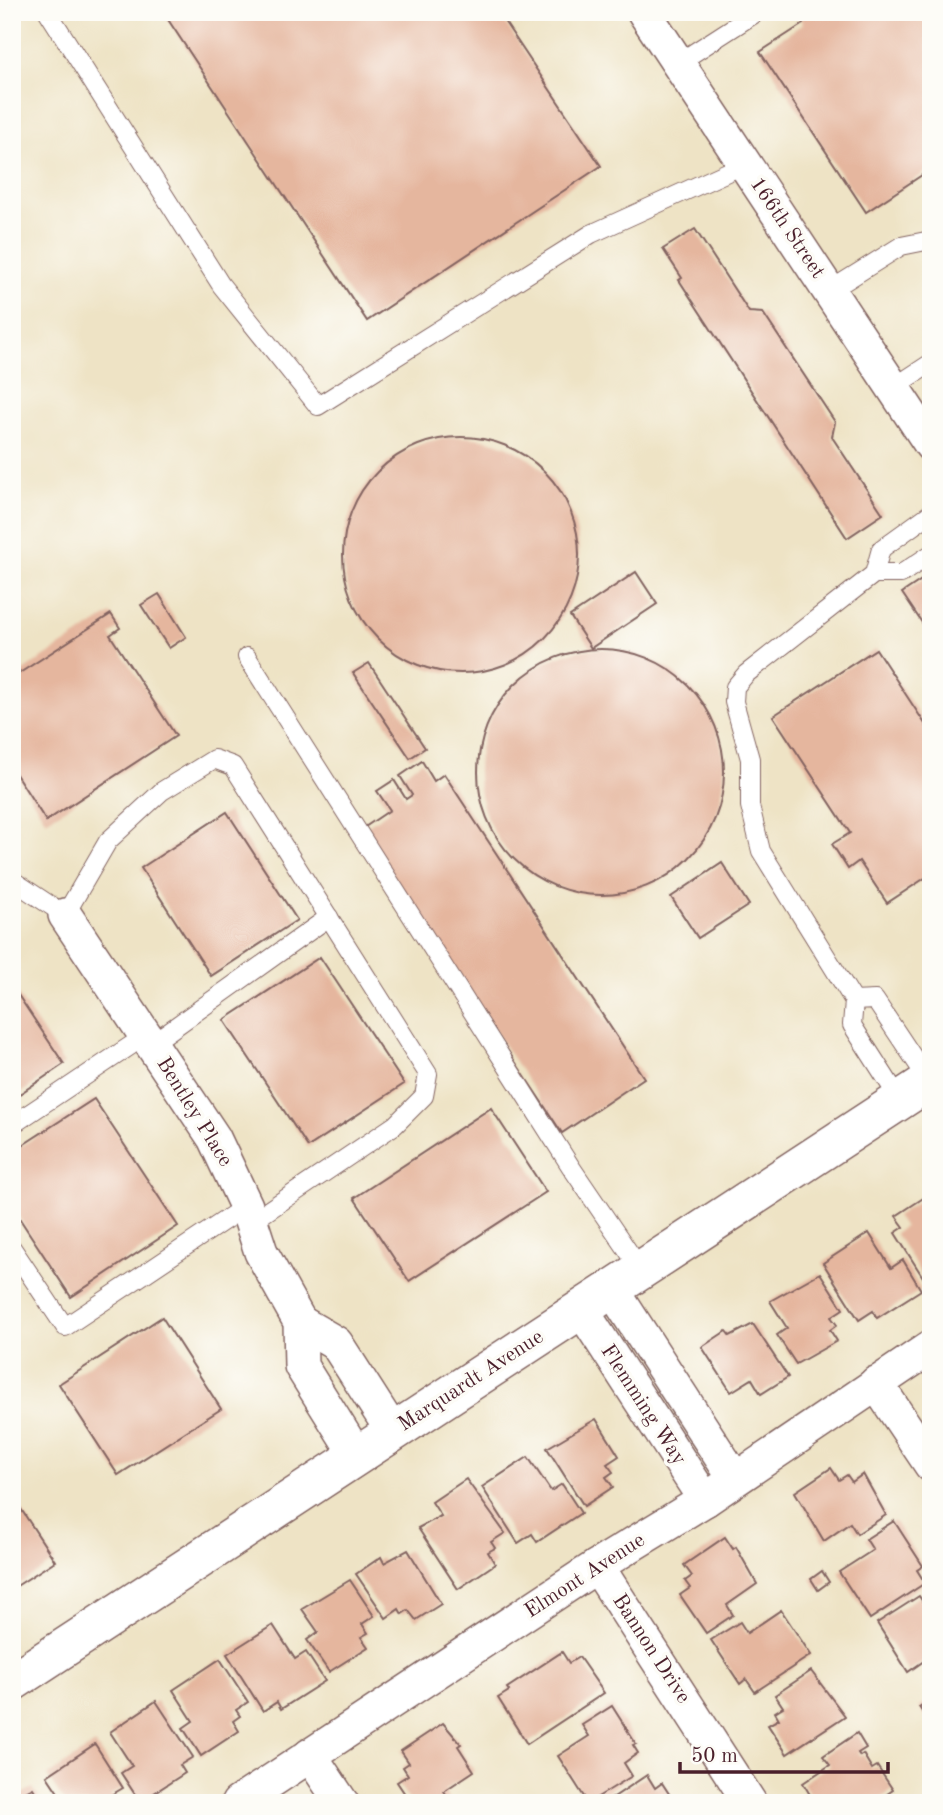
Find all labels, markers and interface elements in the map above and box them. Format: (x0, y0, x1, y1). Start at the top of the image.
street label: 166th Street (746, 174, 828, 282)
street label: Bentley Place (152, 1054, 236, 1170)
street label: Marquardt Avenue (395, 1326, 547, 1436)
street label: Flemming Way (596, 1341, 690, 1469)
street label: Elmont Avenue (521, 1529, 649, 1623)
street label: Bannon Drive (608, 1591, 694, 1707)
scale bar (680, 1731, 889, 1775)
text: 50 m (691, 1746, 738, 1767)

